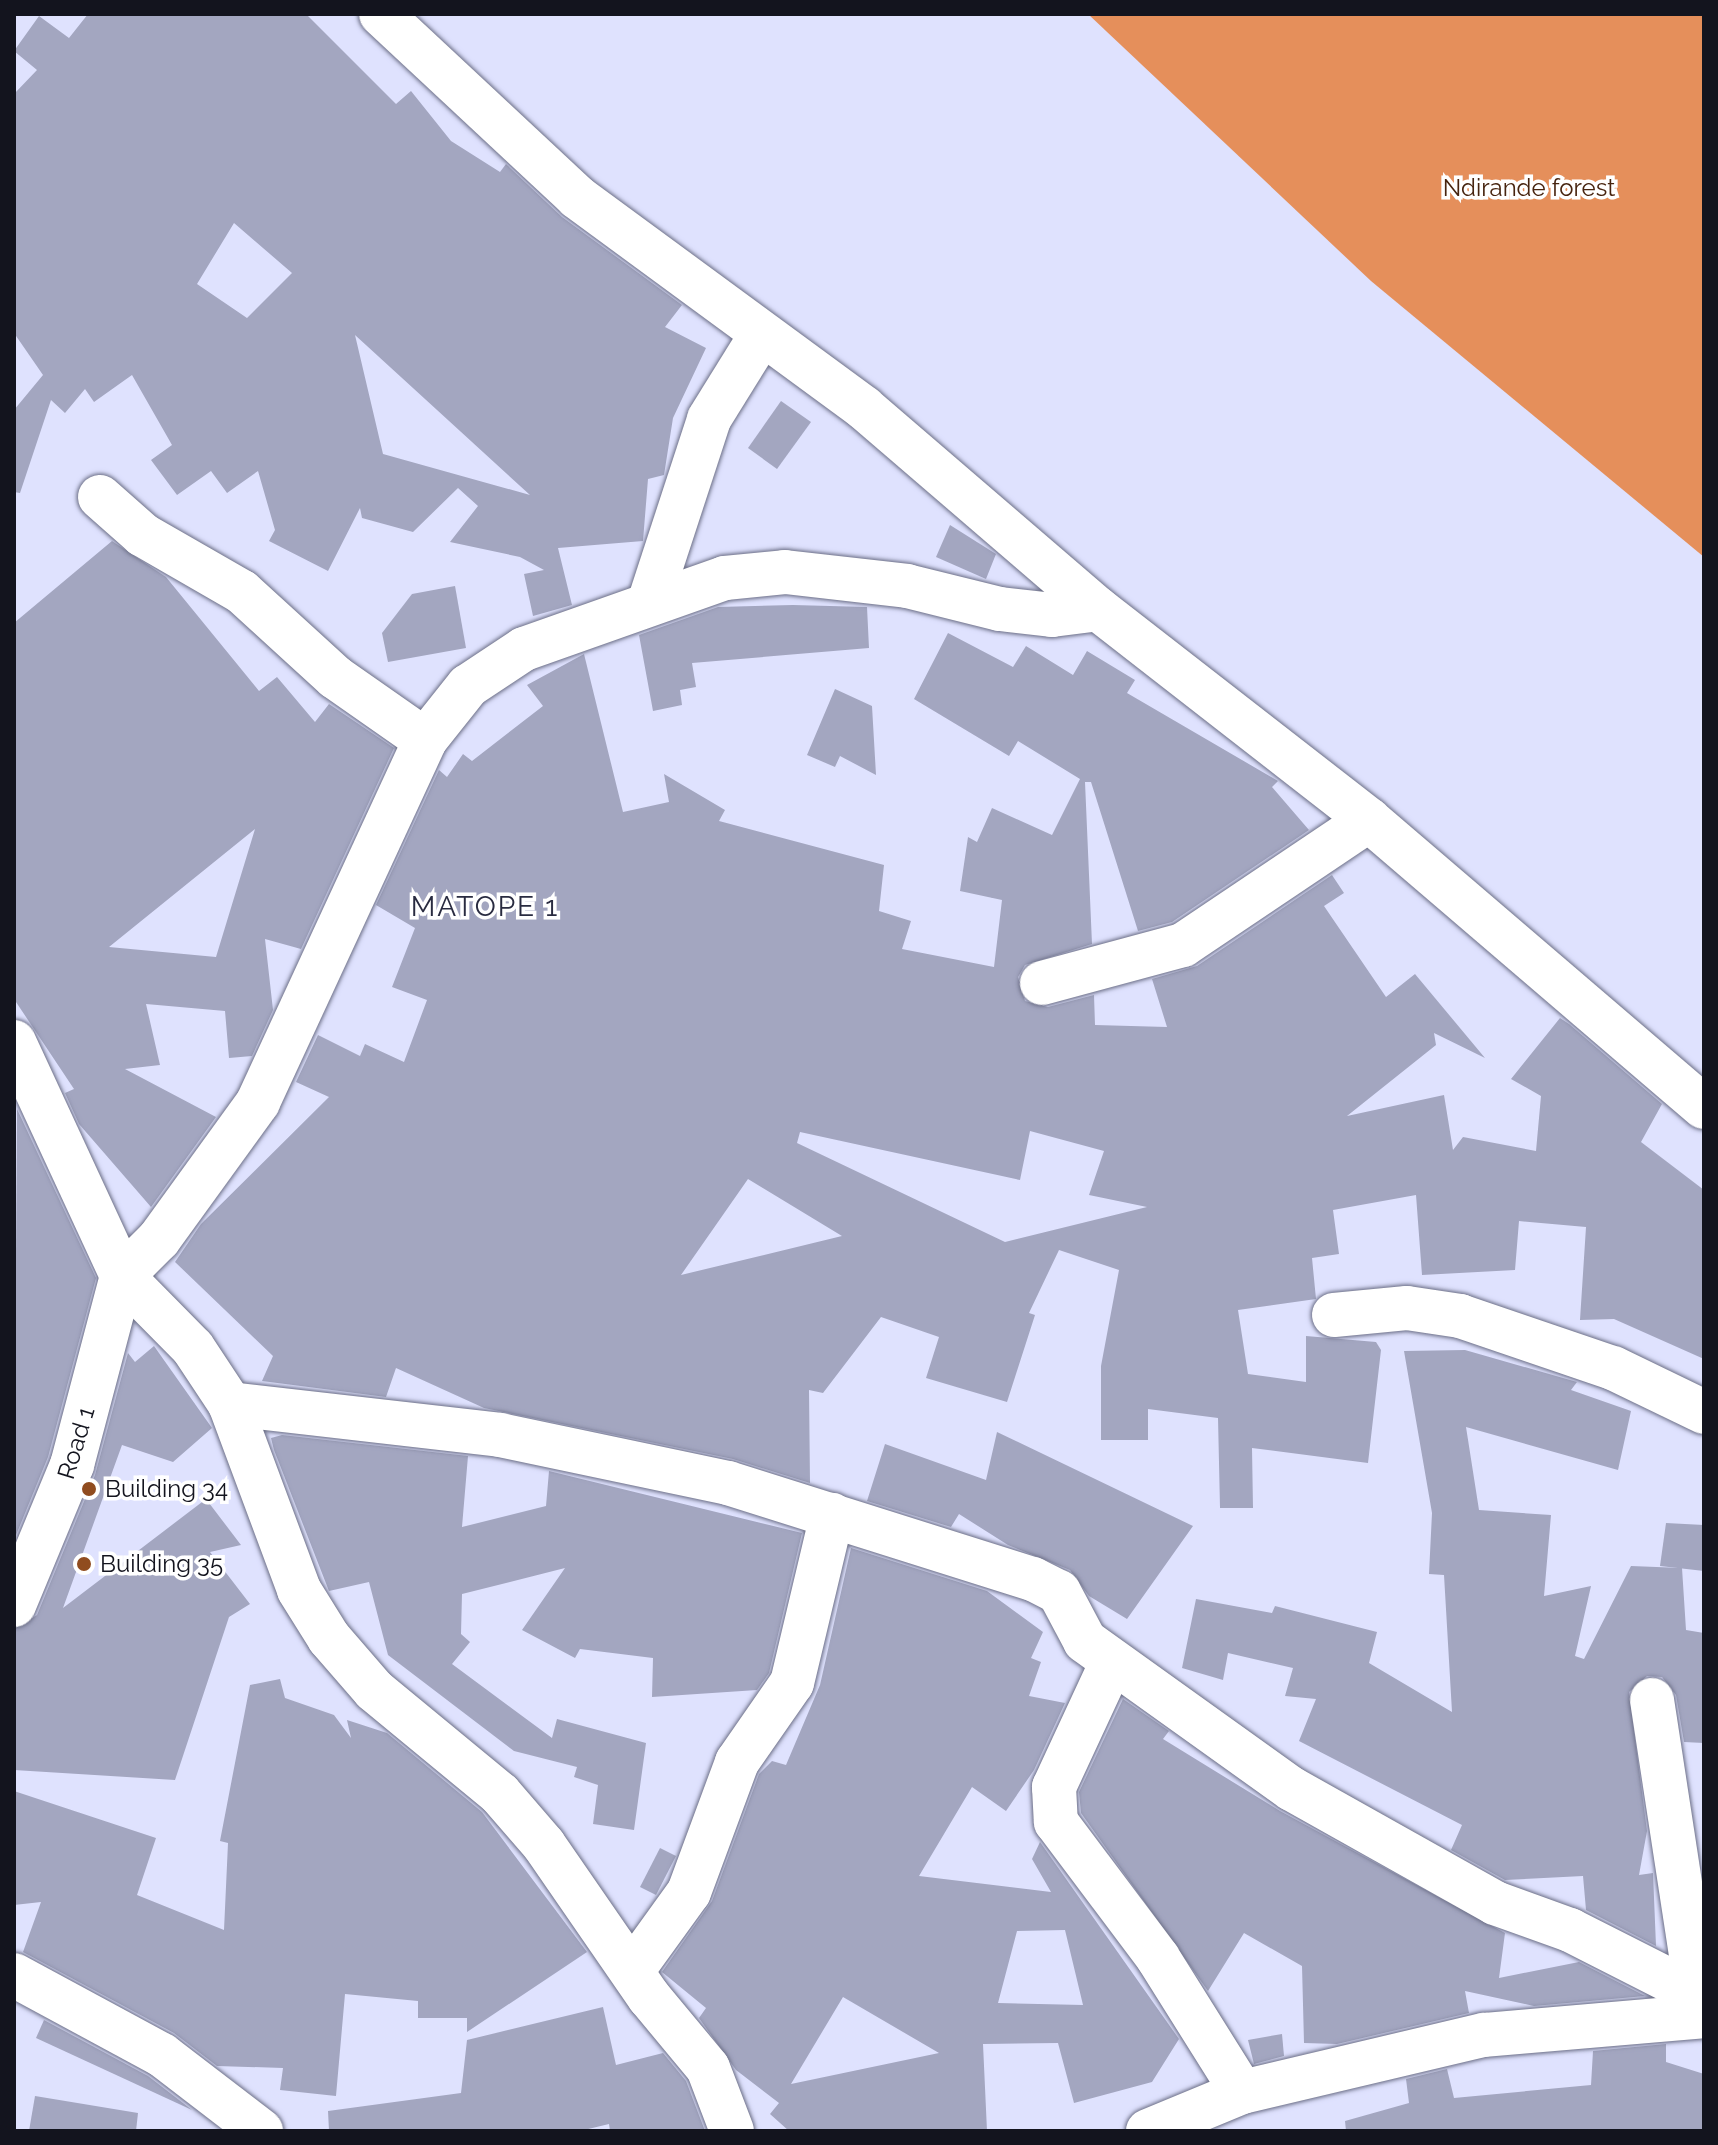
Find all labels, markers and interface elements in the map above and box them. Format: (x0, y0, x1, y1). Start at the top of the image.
park label: Ndirande forest (1443, 174, 1615, 202)
district label: MATOPE 1 (411, 890, 559, 924)
street label: Road 1 (51, 1403, 101, 1483)
place label: Building 34 (105, 1475, 228, 1503)
marker: Building 34 (80, 1480, 98, 1498)
place label: Building 35 (100, 1550, 223, 1578)
marker: Building 35 (75, 1555, 93, 1573)

